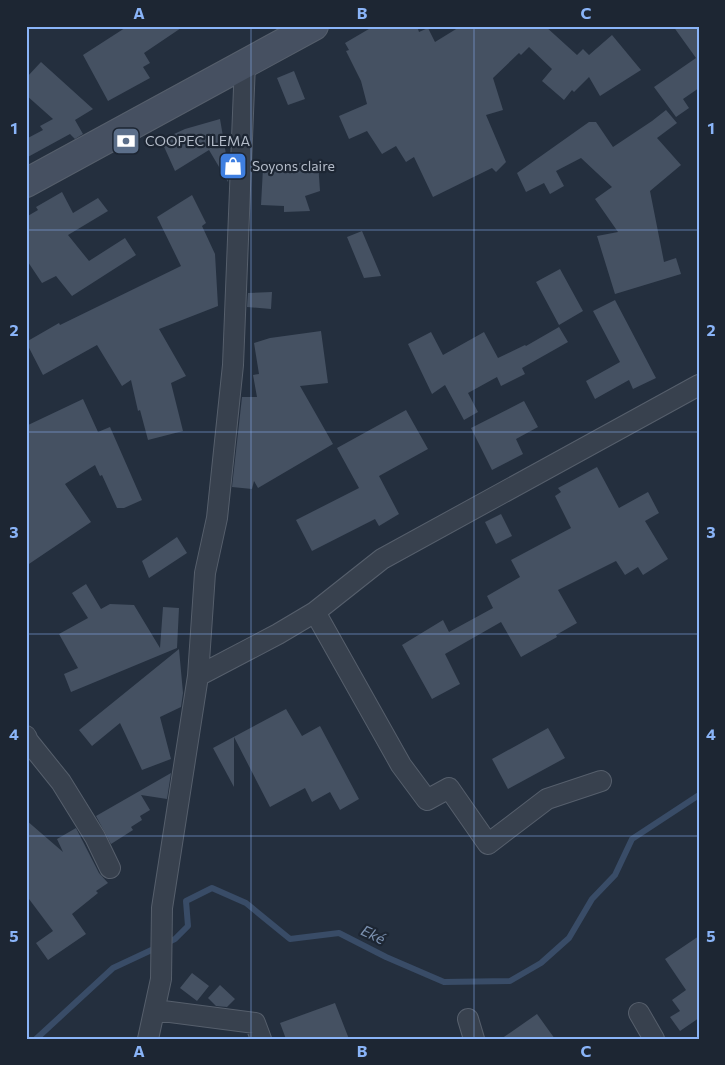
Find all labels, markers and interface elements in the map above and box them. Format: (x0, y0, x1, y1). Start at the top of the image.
text: A (133, 3, 145, 22)
text: B (357, 3, 368, 22)
text: C (581, 3, 592, 22)
text: 1 (10, 118, 18, 137)
text: 1 (707, 118, 715, 137)
bank icon: COOPEC ILEMA (111, 126, 141, 156)
place label: COOPEC ILEMA (145, 132, 250, 149)
shop icon: Soyons claire (218, 151, 248, 181)
place label: Soyons claire (252, 157, 335, 174)
text: 2 (9, 320, 19, 339)
text: 2 (706, 320, 716, 339)
text: 3 (9, 522, 19, 541)
text: 3 (706, 522, 716, 541)
text: 4 (9, 724, 19, 743)
text: 4 (706, 724, 716, 743)
water label: Eké (358, 921, 389, 948)
text: 5 (9, 926, 19, 945)
text: 5 (706, 926, 716, 945)
text: A (133, 1041, 145, 1060)
text: B (357, 1041, 368, 1060)
text: C (581, 1041, 592, 1060)

